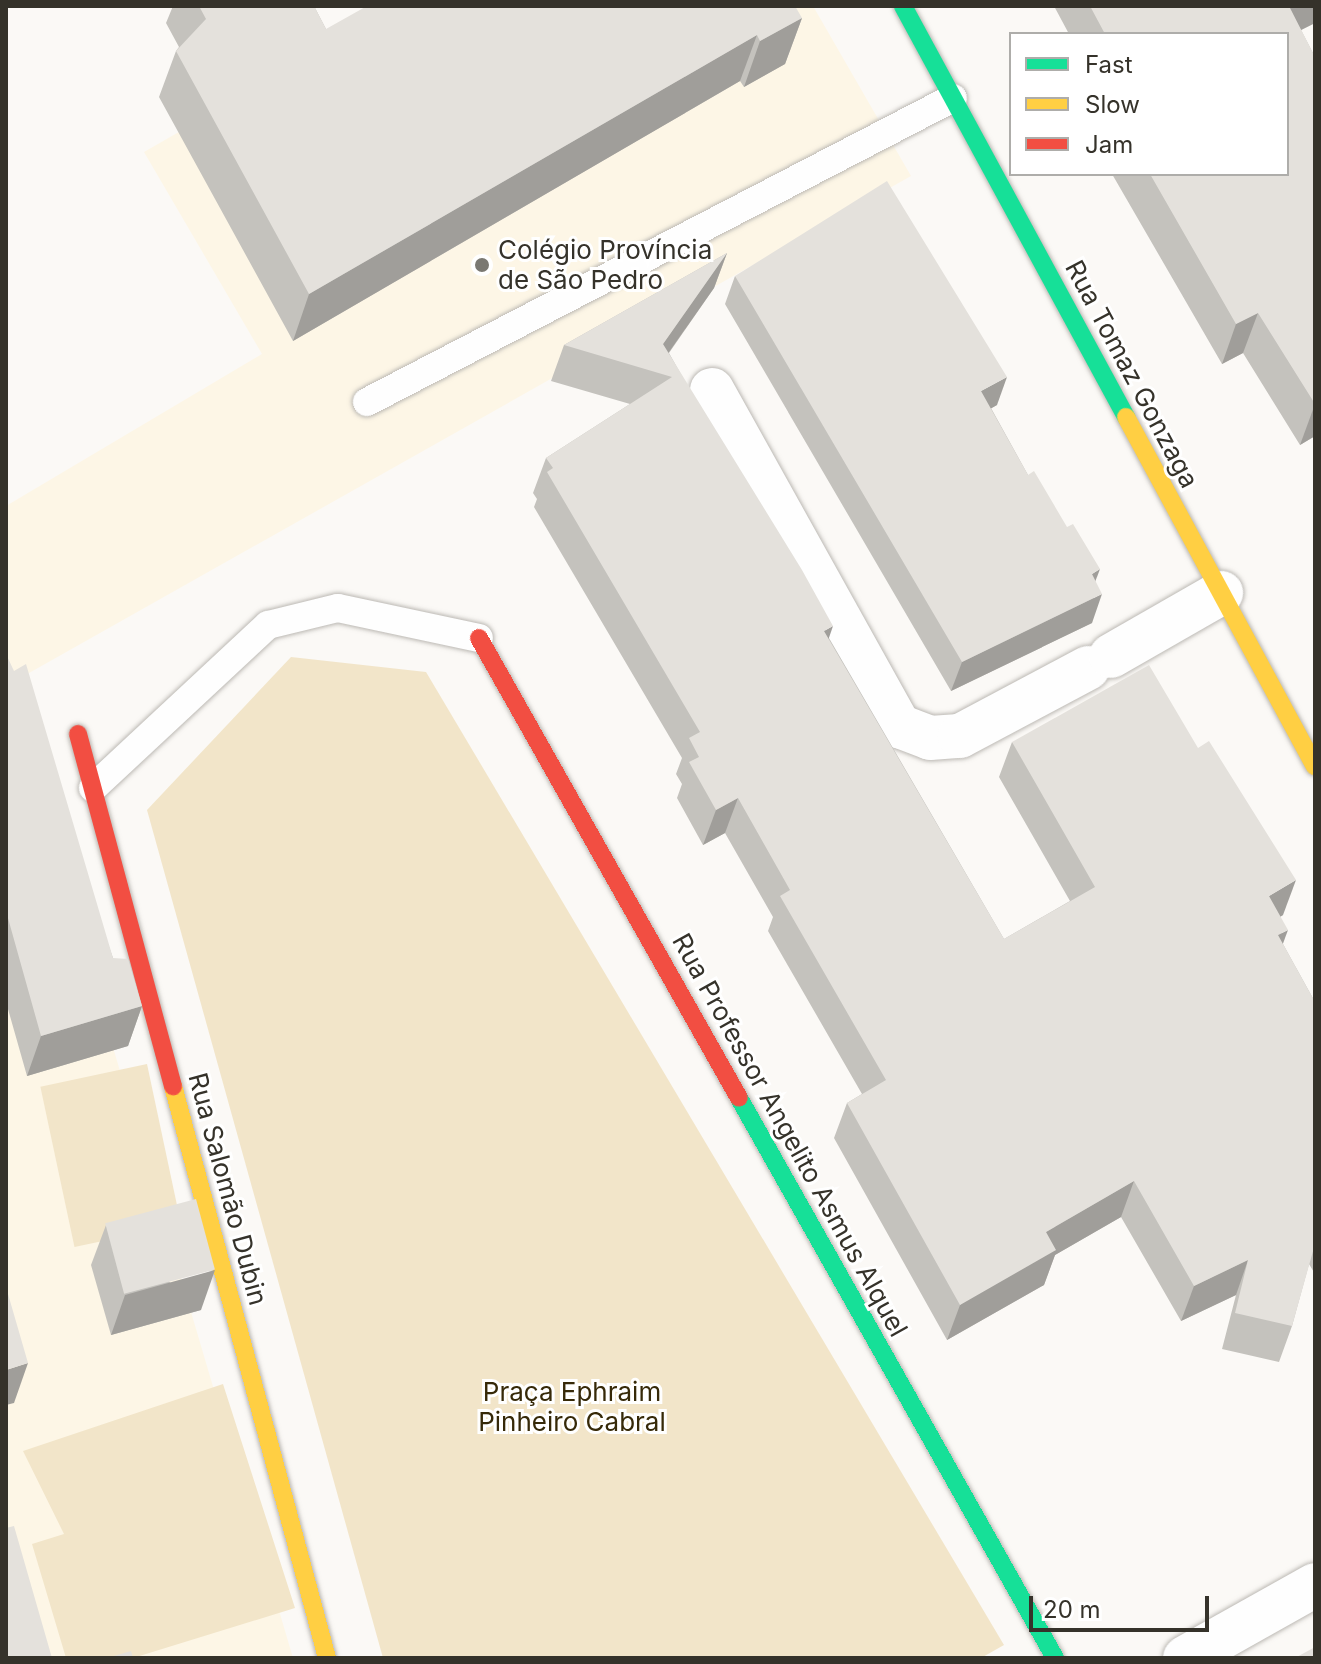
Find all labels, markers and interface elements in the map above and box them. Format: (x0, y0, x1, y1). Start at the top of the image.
legend (1009, 32, 1289, 176)
text: Fast (1085, 50, 1133, 79)
text: Slow (1085, 90, 1140, 119)
text: Jam (1085, 130, 1133, 159)
place label: Colégio Província de São Pedro (498, 234, 712, 296)
street label: Rua Tomaz Gonzaga (1059, 255, 1205, 493)
marker: Colégio Província de São Pedro (473, 256, 491, 274)
street label: Rua Professor Angelito Asmus Alquel (666, 928, 914, 1342)
street label: Rua Salomão Dubin (182, 1069, 274, 1309)
park label: Praça Ephraim Pinheiro Cabral (478, 1376, 666, 1438)
scale bar (1033, 1580, 1213, 1630)
text: 20 m (1043, 1595, 1101, 1624)

